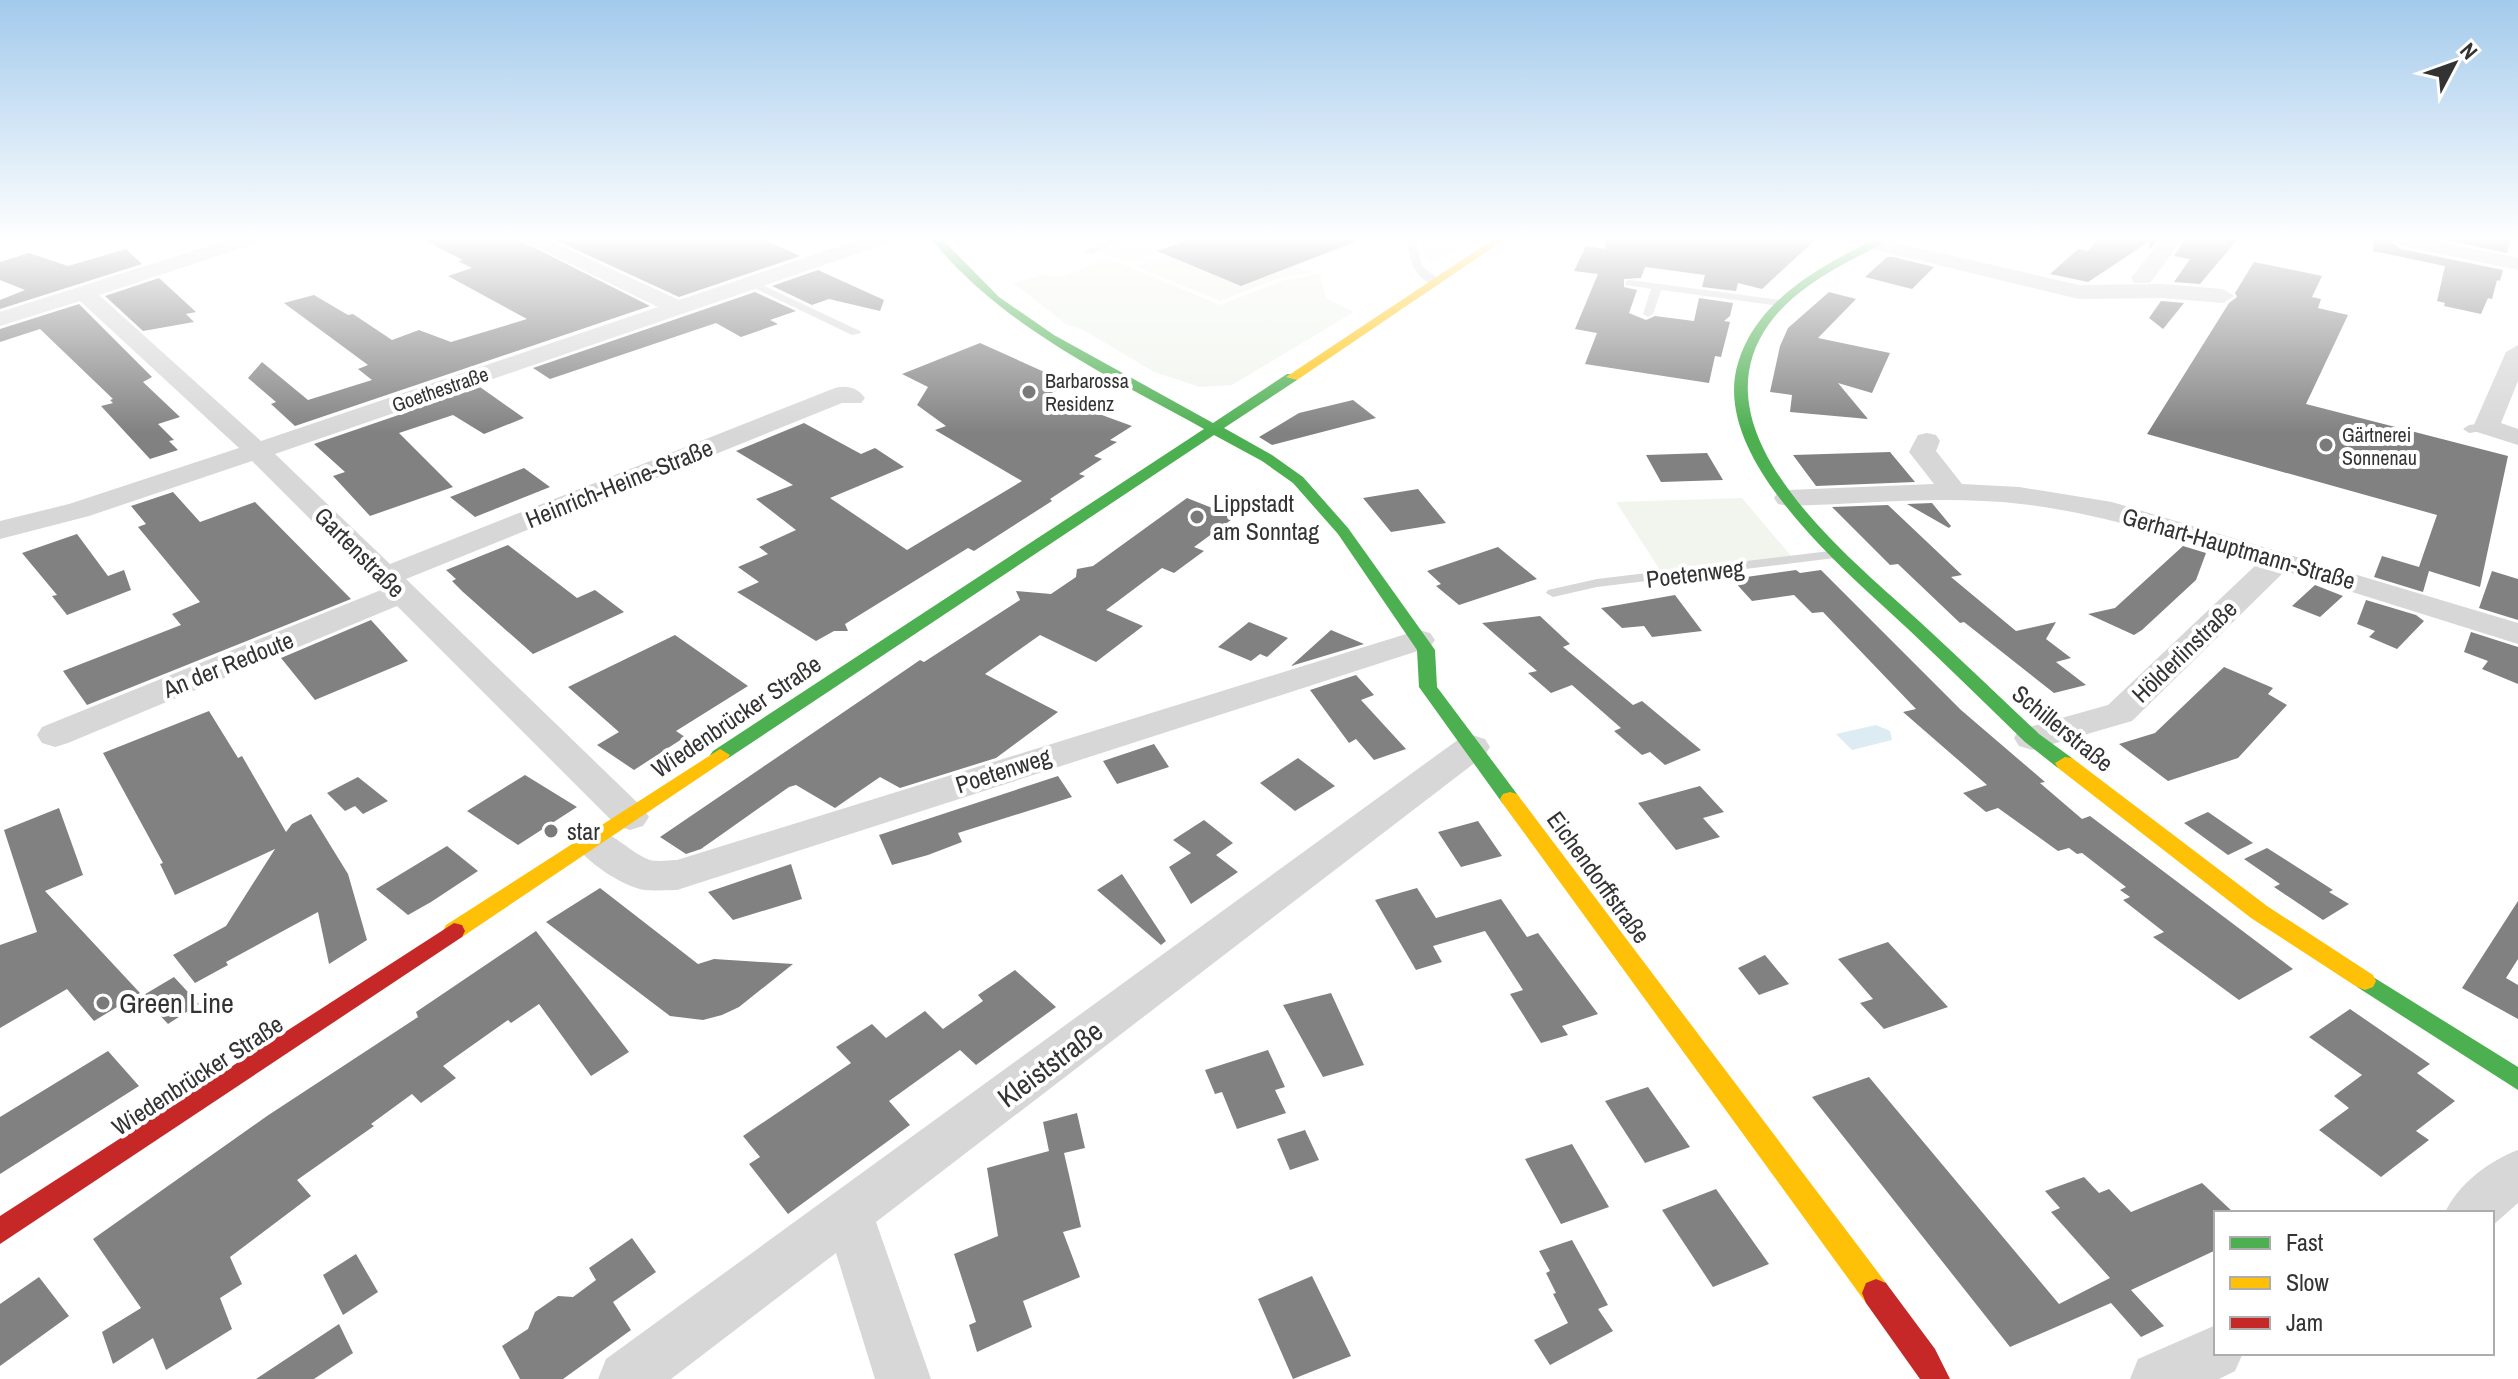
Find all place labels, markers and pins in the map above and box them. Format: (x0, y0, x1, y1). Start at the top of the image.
place label: Barbarossa Residenz (1045, 367, 1129, 417)
marker: Barbarossa Residenz (1020, 383, 1038, 401)
place label: Gärtnerei Sonnenau (2342, 421, 2417, 471)
marker: Gärtnerei Sonnenau (2317, 436, 2335, 454)
place label: Lippstadt am Sonntag (1213, 487, 1319, 547)
marker: Lippstadt am Sonntag (1188, 508, 1206, 526)
place label: star (567, 815, 600, 847)
marker: star (542, 822, 560, 840)
place label: Green Line (119, 984, 234, 1022)
marker: Green Line (94, 994, 112, 1012)

